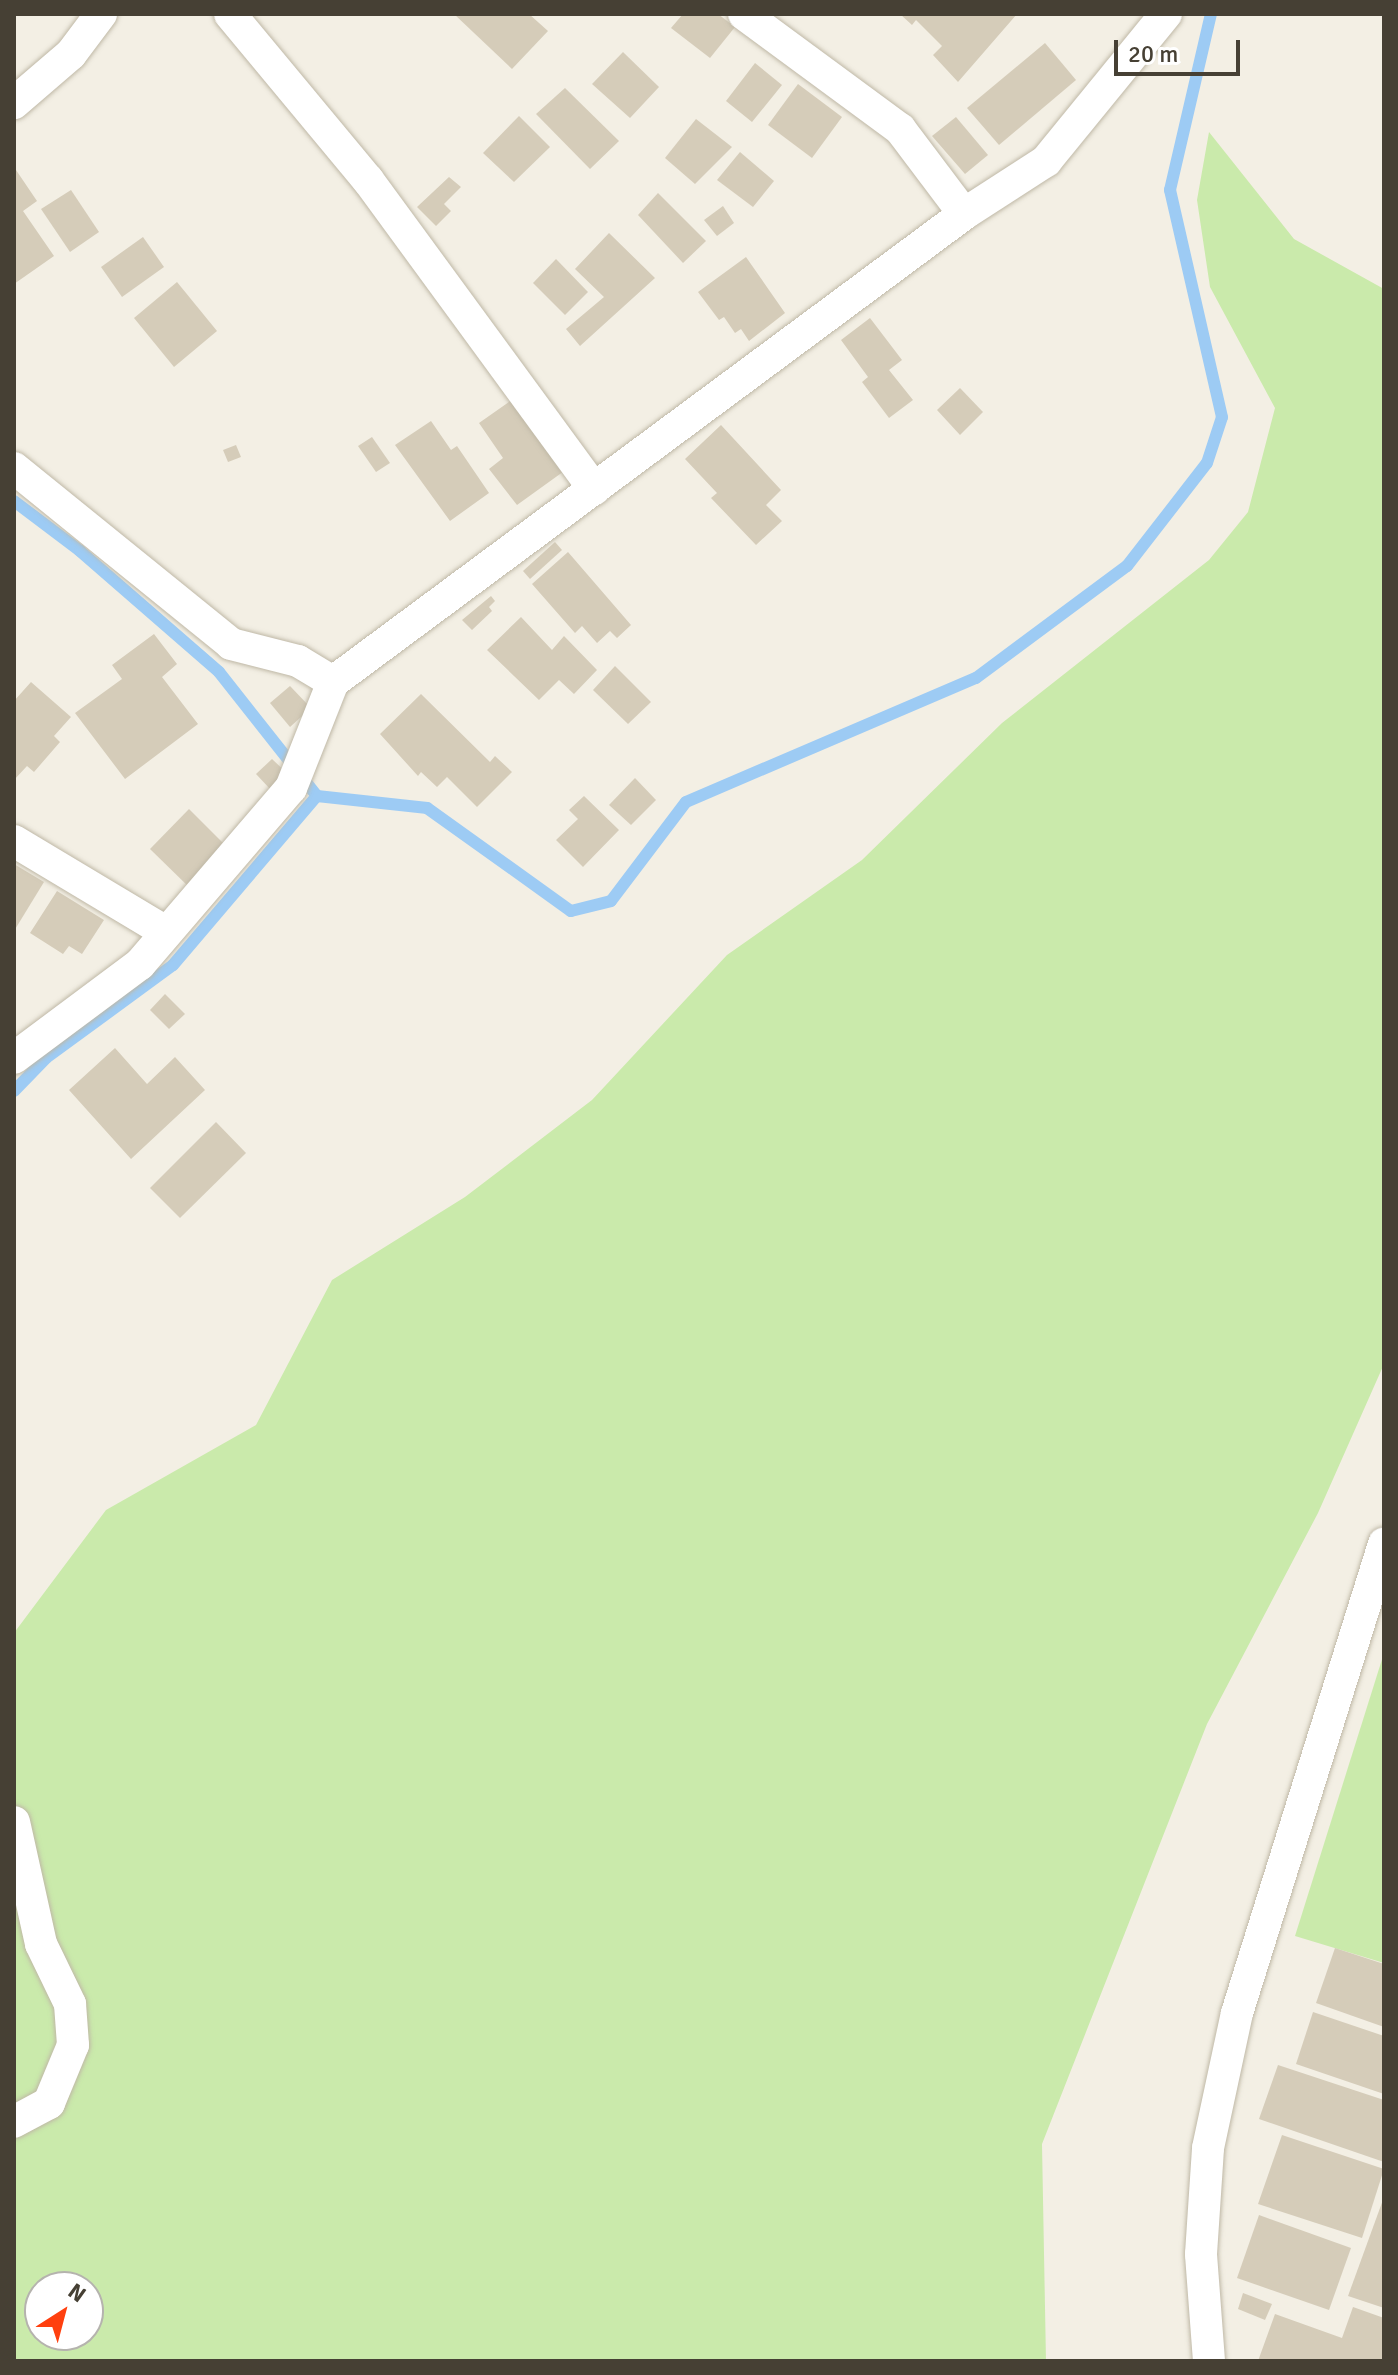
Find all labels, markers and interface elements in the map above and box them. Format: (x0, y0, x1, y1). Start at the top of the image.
scale bar (1118, 24, 1244, 74)
text: 20 m (1128, 39, 1178, 69)
north arrow (24, 2271, 104, 2351)
text: N (63, 2277, 91, 2308)

